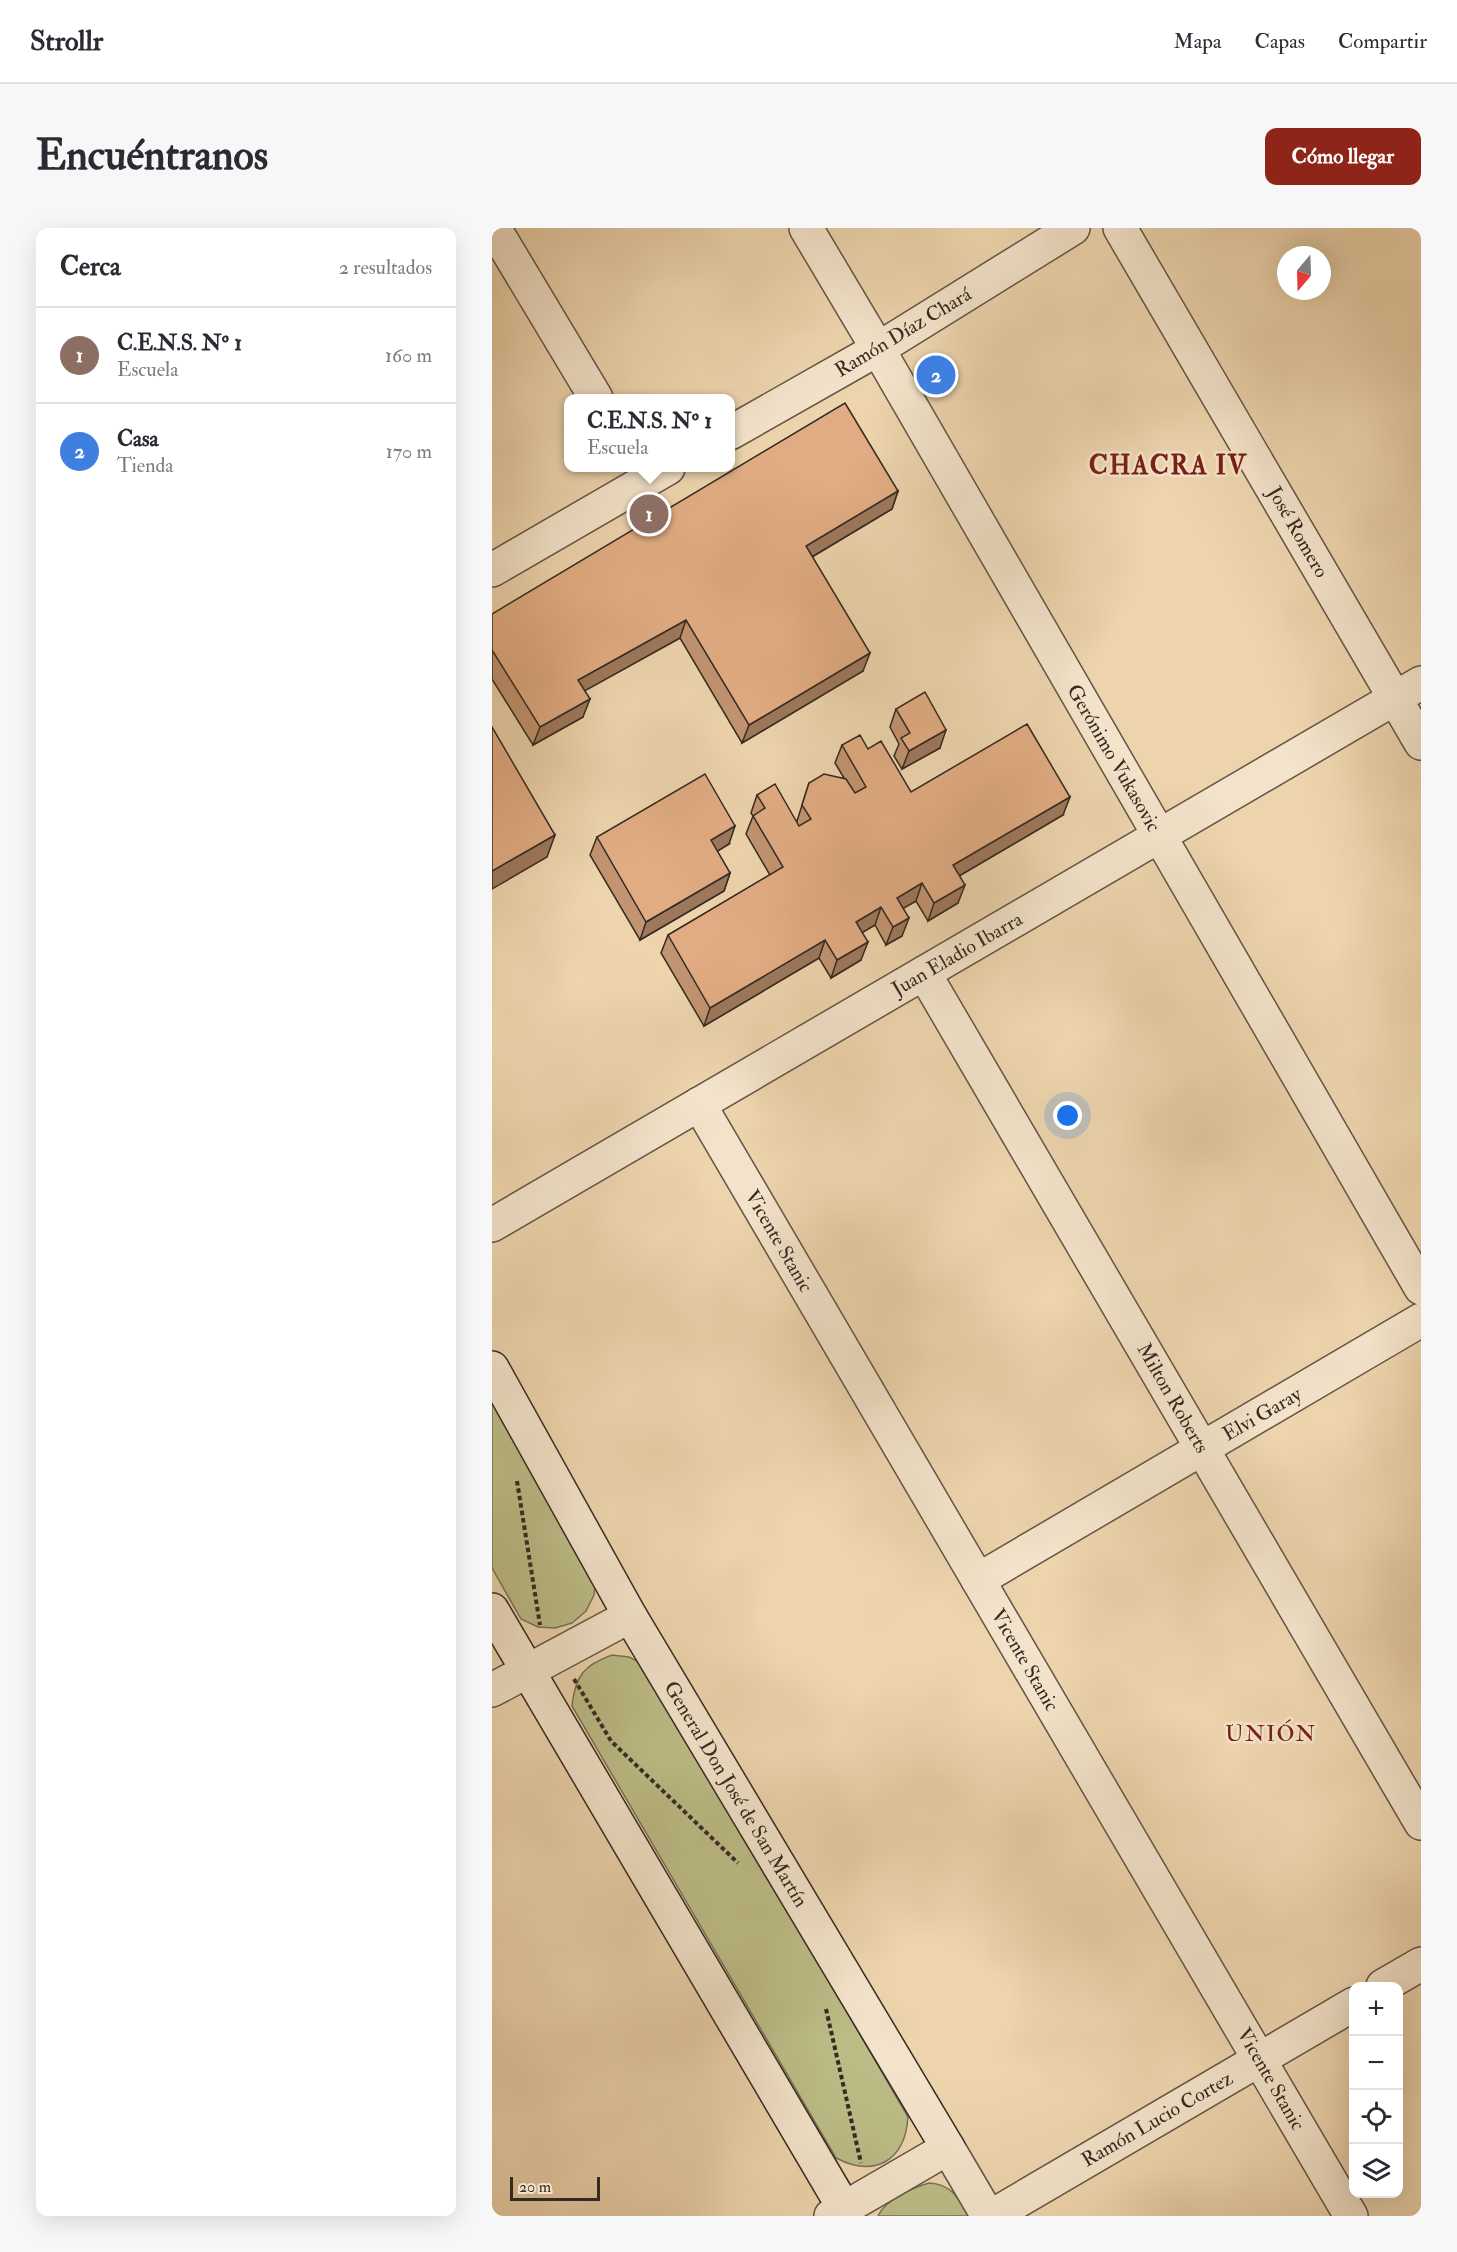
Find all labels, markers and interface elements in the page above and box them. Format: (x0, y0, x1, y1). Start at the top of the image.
text: Strollr (30, 24, 103, 59)
text: Mapa (1174, 28, 1222, 55)
text: Capas (1255, 28, 1305, 55)
text: Compartir (1338, 28, 1427, 55)
button: Cómo llegar (1265, 128, 1421, 185)
text: Encuéntranos (36, 130, 268, 182)
north arrow (1277, 246, 1331, 300)
text: Cerca (60, 251, 121, 283)
text: 2 resultados (339, 255, 432, 280)
street label: Ramón Díaz Chará (830, 281, 976, 383)
text: C.E.N.S. Nº 1 (117, 329, 242, 357)
text: 1 (76, 343, 83, 368)
text: 160 m (385, 343, 432, 368)
pin: 2 (916, 352, 956, 398)
text: Escuela (117, 357, 178, 382)
popup (564, 394, 735, 472)
text: C.E.N.S. Nº 1 (587, 407, 712, 435)
text: Casa (117, 425, 159, 453)
text: Escuela (587, 435, 648, 460)
text: 2 (74, 439, 85, 464)
text: 170 m (386, 439, 432, 464)
district label: CHACRA IV (1089, 450, 1247, 482)
text: Tienda (117, 453, 174, 478)
street label: José Romero (1261, 481, 1334, 582)
pin: 1 (630, 492, 668, 536)
street label: Gerónimo Vukasovic (1062, 680, 1166, 836)
street label: Juan Eladio Ibarra (886, 906, 1027, 1002)
your location (1053, 1101, 1082, 1130)
street label: Vicente Stanic (740, 1185, 818, 1297)
street label: Milton Roberts (1131, 1339, 1215, 1458)
street label: Elvi Garay (1218, 1381, 1307, 1447)
street label: Vicente Stanic (986, 1604, 1064, 1716)
street label: General Don José de San Martín (658, 1676, 814, 1912)
district label: UNIÓN (1225, 1719, 1317, 1748)
map controls (1349, 1982, 1403, 2198)
button: + (1349, 1982, 1403, 2036)
street label: Vicente Stanic (1232, 2023, 1310, 2135)
button: − (1349, 2036, 1403, 2090)
street label: Ramón Lucio Cortez (1077, 2065, 1237, 2172)
button: locate (1349, 2090, 1403, 2144)
button: layers (1349, 2144, 1403, 2198)
scale bar (510, 2174, 600, 2202)
text: 20 m (519, 2177, 551, 2197)

